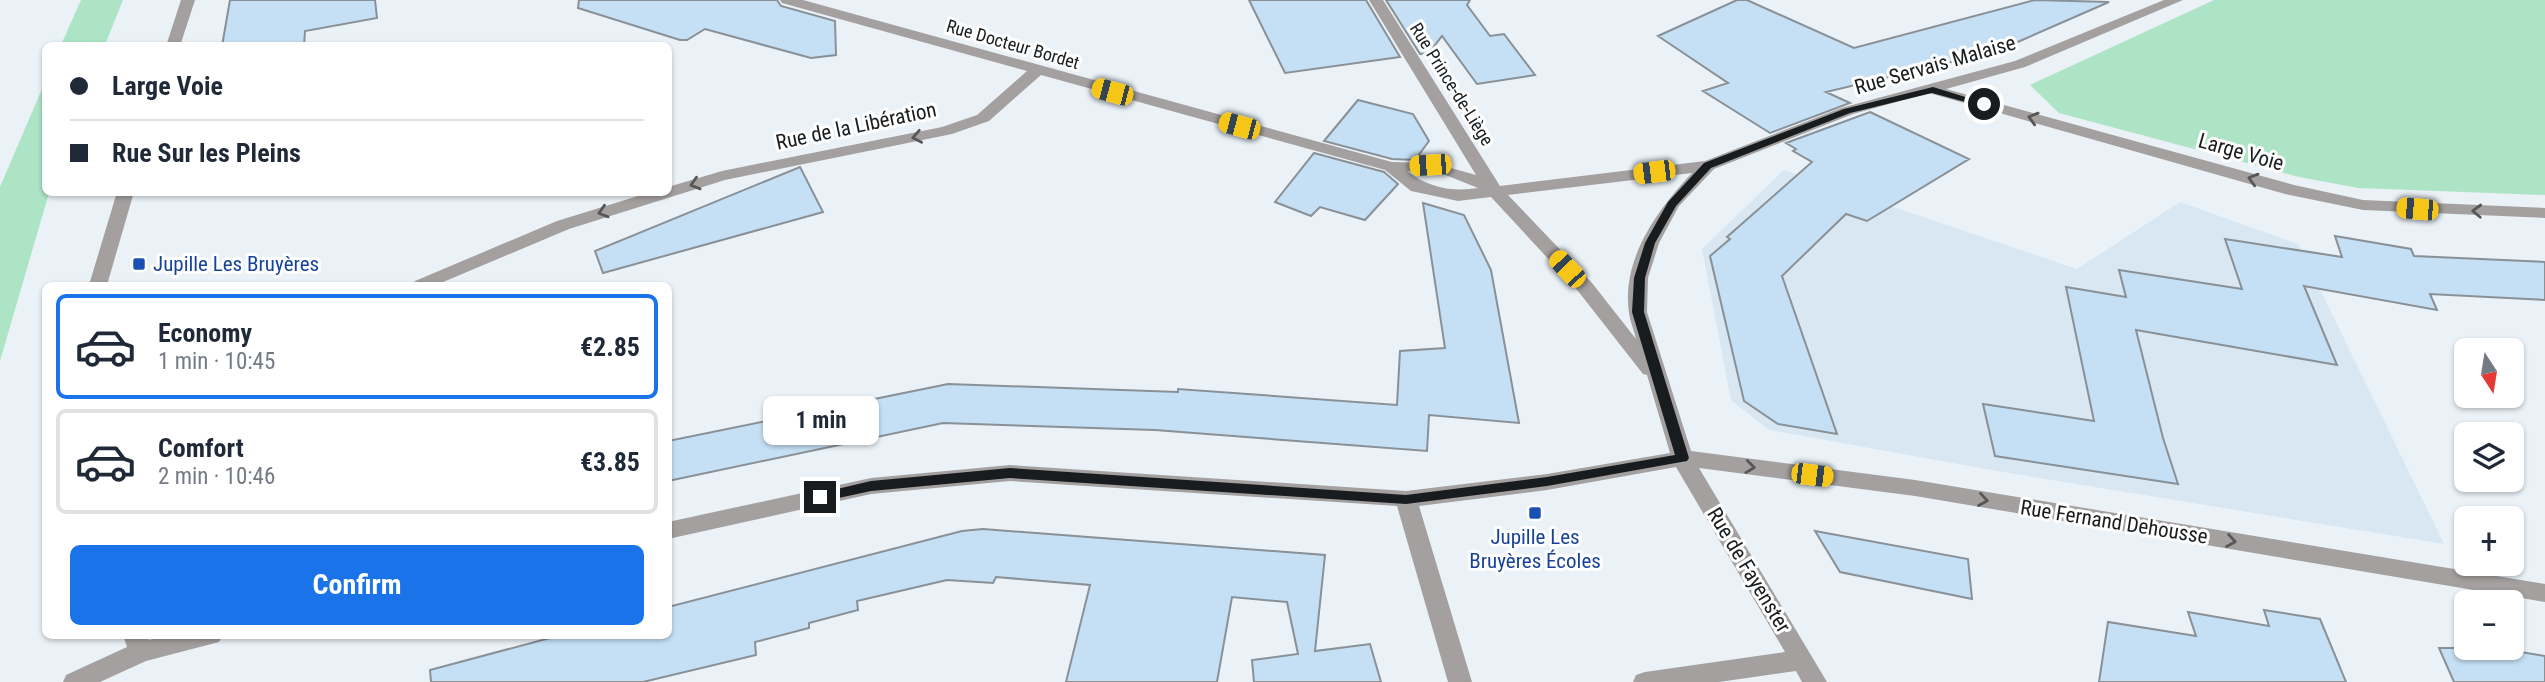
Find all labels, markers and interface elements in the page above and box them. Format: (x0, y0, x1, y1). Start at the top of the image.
street label: Rue Docteur Bordet (944, 15, 1082, 73)
street label: Rue Prince-de-Liège (1406, 19, 1498, 149)
street label: Rue Servais Malaise (1852, 30, 2018, 99)
text: Large Voie (112, 71, 223, 101)
car (1089, 76, 1136, 108)
route start (1968, 88, 2000, 120)
street label: Rue de la Libération (774, 97, 938, 155)
car (1216, 110, 1263, 142)
one-way arrow (2028, 112, 2040, 126)
street label: Large Voie (2196, 128, 2287, 176)
one-way arrow (911, 129, 923, 144)
text: Rue Sur les Pleins (112, 138, 301, 168)
car (1409, 153, 1452, 177)
car (1632, 159, 1677, 185)
one-way arrow (2247, 173, 2259, 187)
one-way arrow (689, 176, 701, 191)
car (2396, 197, 2439, 221)
one-way arrow (2471, 203, 2482, 219)
one-way arrow (598, 204, 610, 219)
car (1545, 246, 1590, 292)
place label: Jupille Les Bruyères (153, 252, 319, 276)
marker: Jupille Les Bruyères (131, 256, 147, 272)
icon: car (74, 315, 137, 378)
text: Economy (158, 318, 252, 348)
text: €2.85 (580, 332, 640, 362)
north arrow (2454, 338, 2524, 408)
map controls (2454, 338, 2524, 660)
text: 1 min · 10:45 (158, 348, 275, 375)
callout: 1 min (762, 396, 878, 444)
text: 1 min (795, 407, 847, 434)
button: layers (2454, 422, 2524, 492)
icon: car (74, 430, 137, 493)
text: Comfort (158, 433, 244, 463)
text: €3.85 (580, 447, 640, 477)
one-way arrow (1744, 459, 1756, 474)
car (1790, 462, 1835, 488)
text: 2 min · 10:46 (158, 463, 275, 490)
route end (804, 481, 836, 513)
one-way arrow (1977, 492, 1989, 507)
street label: Rue Fernand Dehousse (2019, 495, 2210, 549)
street label: Rue de Fayenster (1702, 503, 1796, 637)
marker: Jupille Les Bruyères Écoles (1527, 505, 1543, 521)
button: + (2454, 506, 2524, 576)
place label: Jupille Les Bruyères Écoles (1469, 525, 1601, 573)
one-way arrow (2225, 533, 2237, 548)
button: Confirm (70, 545, 644, 625)
button: − (2454, 590, 2524, 660)

